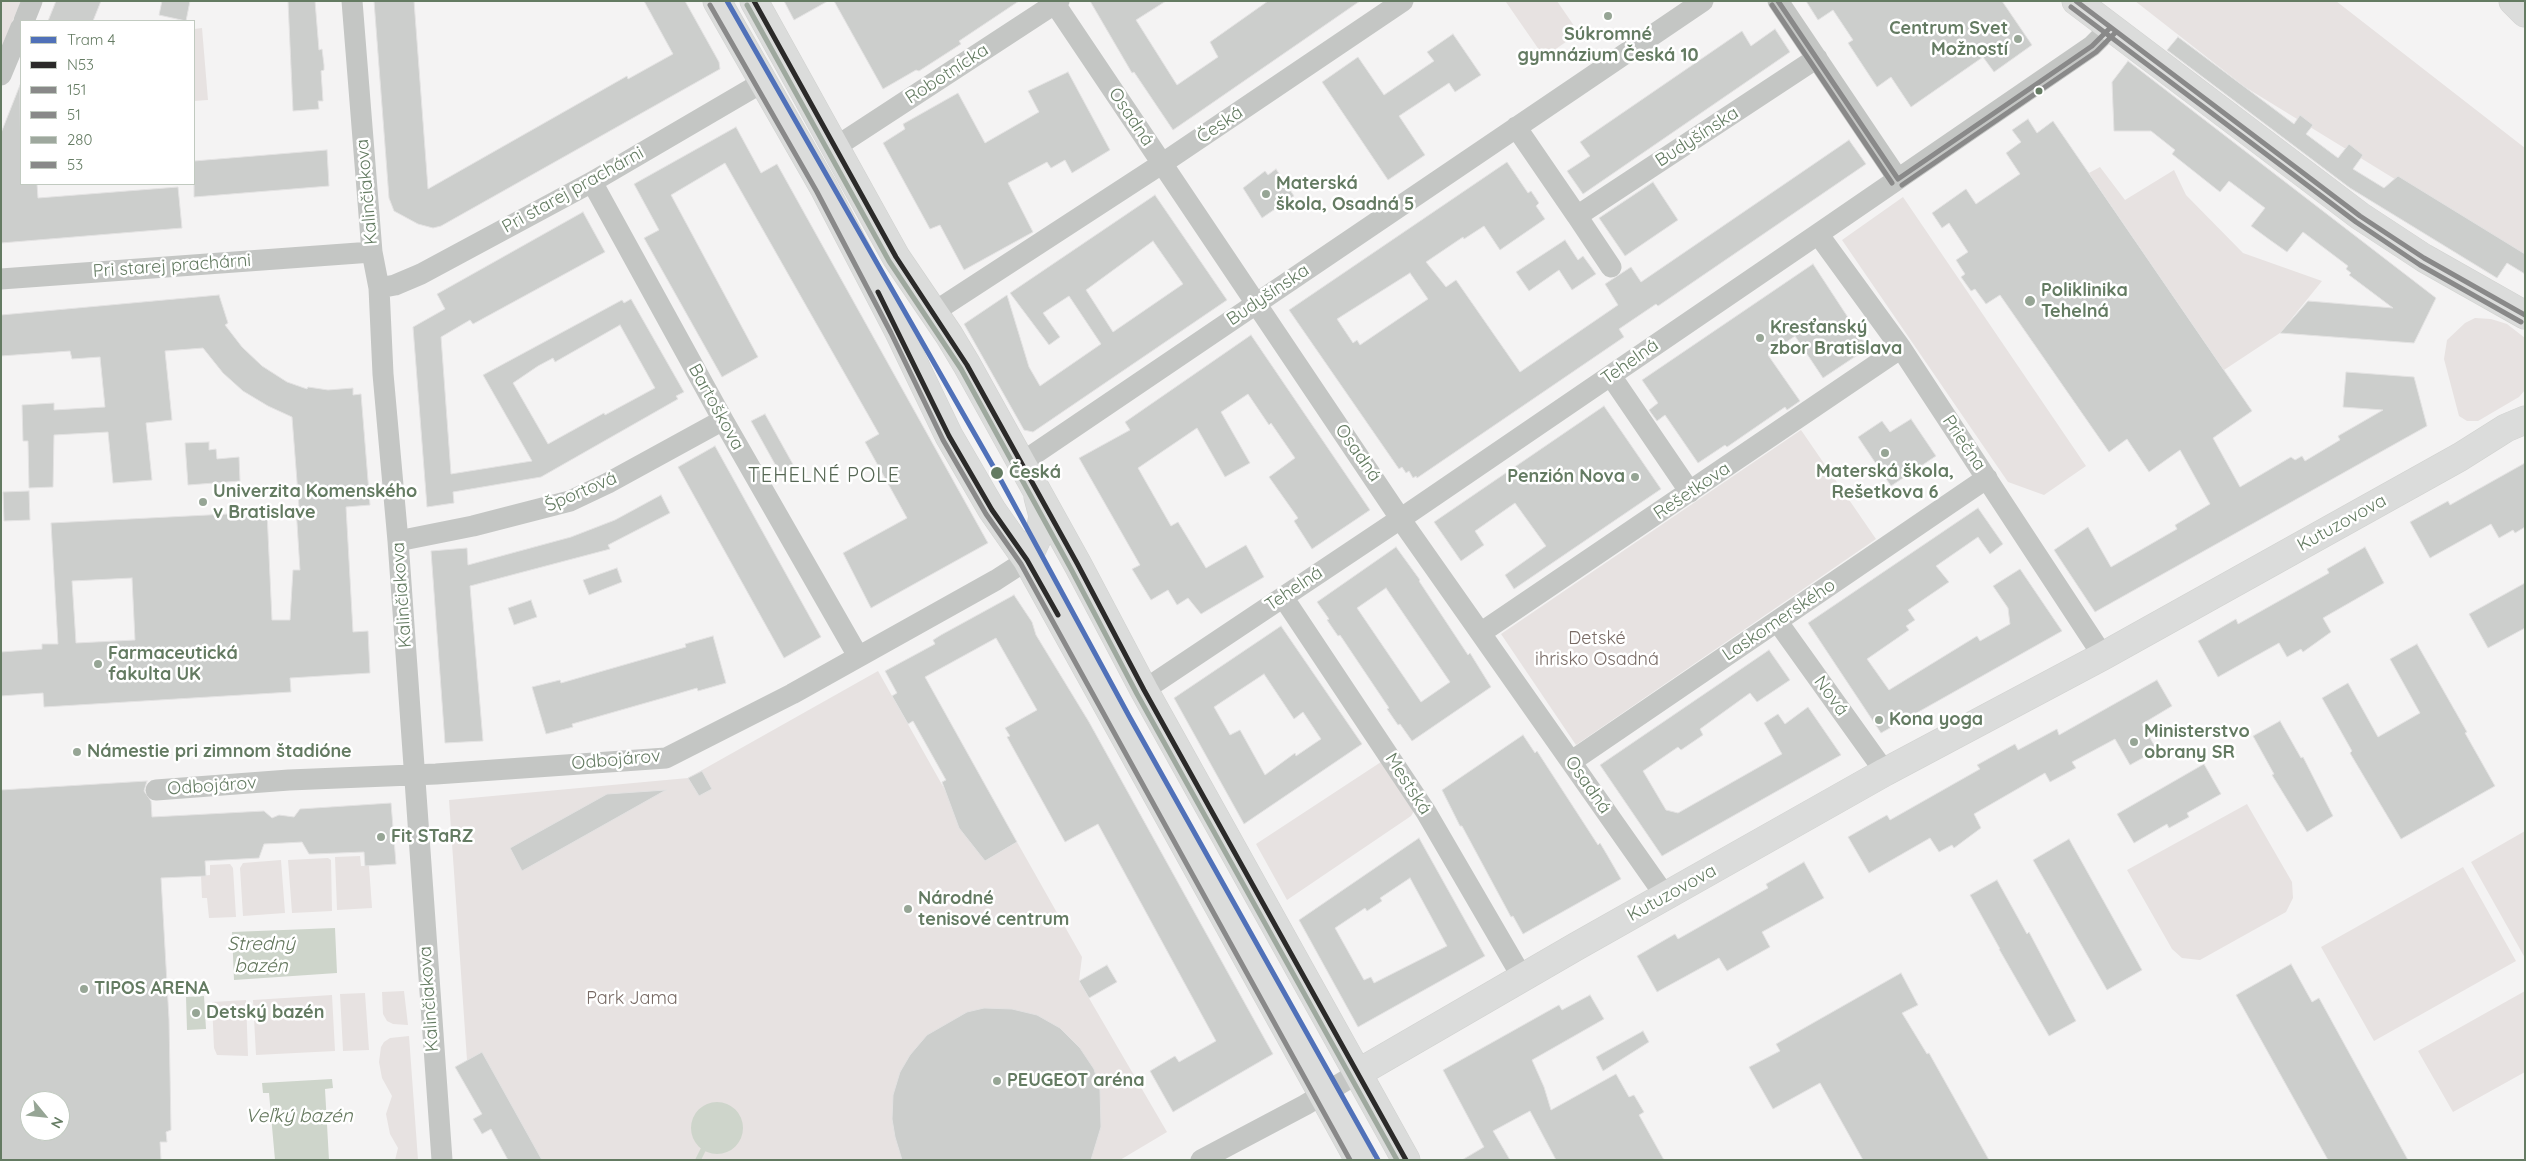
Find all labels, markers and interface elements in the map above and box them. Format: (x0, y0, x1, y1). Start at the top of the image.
marker: Súkromné gymnázium Česká 10 (1602, 10, 1614, 22)
place label: Centrum Svet Možností (1889, 18, 2008, 60)
legend (20, 20, 195, 185)
place label: Súkromné gymnázium Česká 10 (1518, 24, 1698, 66)
text: Tram 4 (67, 30, 116, 49)
marker: Centrum Svet Možností (2012, 33, 2024, 45)
street label: Robotnícka (901, 39, 993, 109)
text: N53 (67, 55, 94, 74)
text: 151 (67, 80, 86, 99)
street label: Osadná (1104, 84, 1158, 150)
unlabelled marker (2034, 86, 2044, 96)
street label: Česká (1193, 102, 1247, 148)
street label: Budyšínska (1651, 102, 1743, 172)
text: 51 (67, 105, 81, 124)
text: 280 (67, 130, 92, 149)
street label: Kalinčiakova (352, 138, 382, 246)
street label: Pri starej prachárni (498, 142, 648, 238)
text: 53 (67, 155, 83, 174)
place label: Materská škola, Osadná 5 (1276, 173, 1414, 215)
marker: Materská škola, Osadná 5 (1260, 188, 1272, 200)
street label: Pri starej prachárni (92, 250, 252, 282)
street label: Budyšínska (1223, 260, 1313, 330)
place label: Poliklinika Tehelná (2041, 280, 2128, 322)
marker: Poliklinika Tehelná (2023, 294, 2037, 308)
place label: Kresťanský zbor Bratislava (1770, 317, 1902, 359)
marker: Kresťanský zbor Bratislava (1754, 332, 1766, 344)
street label: Tehelná (1597, 335, 1663, 389)
street label: Bartoškova (683, 360, 749, 454)
street label: Priečna (1938, 411, 1990, 475)
street label: Osadná (1330, 420, 1386, 486)
marker: Materská škola, Rešetkova 6 (1879, 447, 1891, 459)
street label: Rešetkova (1650, 458, 1734, 524)
place label: Materská škola, Rešetkova 6 (1816, 461, 1954, 504)
place label: Česká (1009, 462, 1061, 484)
district label: TEHELNÉ POLE (746, 464, 902, 488)
marker: Česká (989, 465, 1005, 481)
place label: Penzión Nova (1507, 466, 1625, 488)
street label: Športová (542, 467, 620, 517)
marker: Penzión Nova (1629, 471, 1641, 483)
place label: Univerzita Komenského v Bratislave (213, 481, 417, 524)
street label: Kutuzovova (2294, 490, 2390, 556)
marker: Univerzita Komenského v Bratislave (197, 496, 209, 508)
street label: Kalinčiakova (388, 541, 416, 649)
street label: Tehelná (1261, 562, 1327, 616)
street label: Laskomerského (1718, 574, 1840, 666)
park label: Detské ihrisko Osadná (1535, 628, 1659, 670)
place label: Farmaceutická fakulta UK (108, 643, 238, 686)
marker: Farmaceutická fakulta UK (92, 658, 104, 670)
street label: Nová (1809, 672, 1853, 720)
place label: Kona yoga (1889, 709, 1983, 731)
marker: Kona yoga (1873, 714, 1885, 726)
place label: Ministerstvo obrany SR (2144, 721, 2250, 764)
marker: Ministerstvo obrany SR (2128, 736, 2140, 748)
place label: Námestie pri zimnom štadióne (87, 741, 352, 763)
street label: Odbojárov (571, 745, 661, 775)
marker: Námestie pri zimnom štadióne (71, 746, 83, 758)
street label: Mestská (1380, 749, 1436, 819)
street label: Osadná (1560, 752, 1616, 818)
street label: Odbojárov (167, 772, 257, 800)
place label: Fit STaRZ (391, 826, 473, 848)
marker: Fit STaRZ (375, 831, 387, 843)
street label: Kutuzovova (1624, 860, 1720, 926)
place label: Národné tenisové centrum (918, 888, 1069, 931)
marker: Národné tenisové centrum (902, 903, 914, 915)
water label: Stredný bazén (227, 933, 295, 977)
street label: Kalinčiakova (415, 945, 443, 1053)
place label: TIPOS ARENA (94, 978, 209, 1000)
marker: TIPOS ARENA (78, 983, 90, 995)
park label: Park Jama (586, 988, 678, 1010)
place label: Detský bazén (206, 1002, 324, 1024)
marker: Detský bazén (190, 1007, 202, 1019)
place label: PEUGEOT aréna (1007, 1070, 1145, 1092)
marker: PEUGEOT aréna (991, 1075, 1003, 1087)
north arrow (20, 1091, 70, 1141)
water label: Veľký bazén (245, 1105, 353, 1127)
text: N (47, 1114, 68, 1131)

